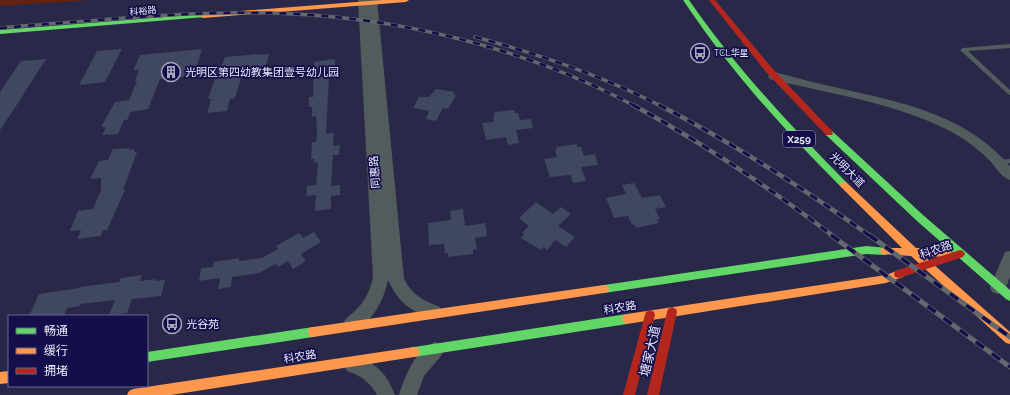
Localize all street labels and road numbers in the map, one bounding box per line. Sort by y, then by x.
street label: 科裕路 [129,5,157,17]
road number: X259 [783,131,815,147]
street label: 光明大道 [827,150,867,190]
street label: 同惠路 [367,155,383,189]
street label: 科农路 [918,238,954,262]
street label: 科农路 [603,299,637,317]
street label: 塘家大道 [637,324,663,378]
street label: 科农路 [283,348,317,366]

